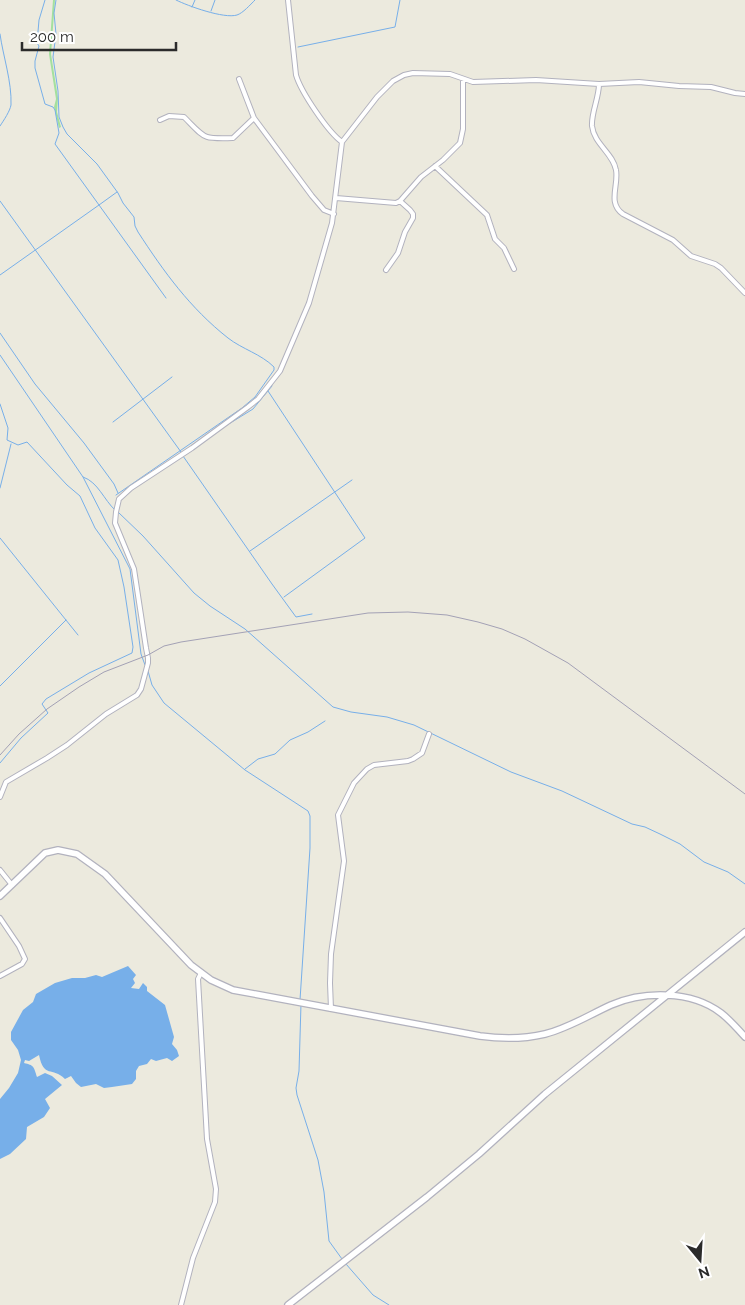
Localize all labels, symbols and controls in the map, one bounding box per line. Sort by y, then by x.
scale bar [22,20,176,52]
text: 200 m [30,28,74,46]
north arrow [675,1235,725,1285]
text: N [696,1263,712,1282]

